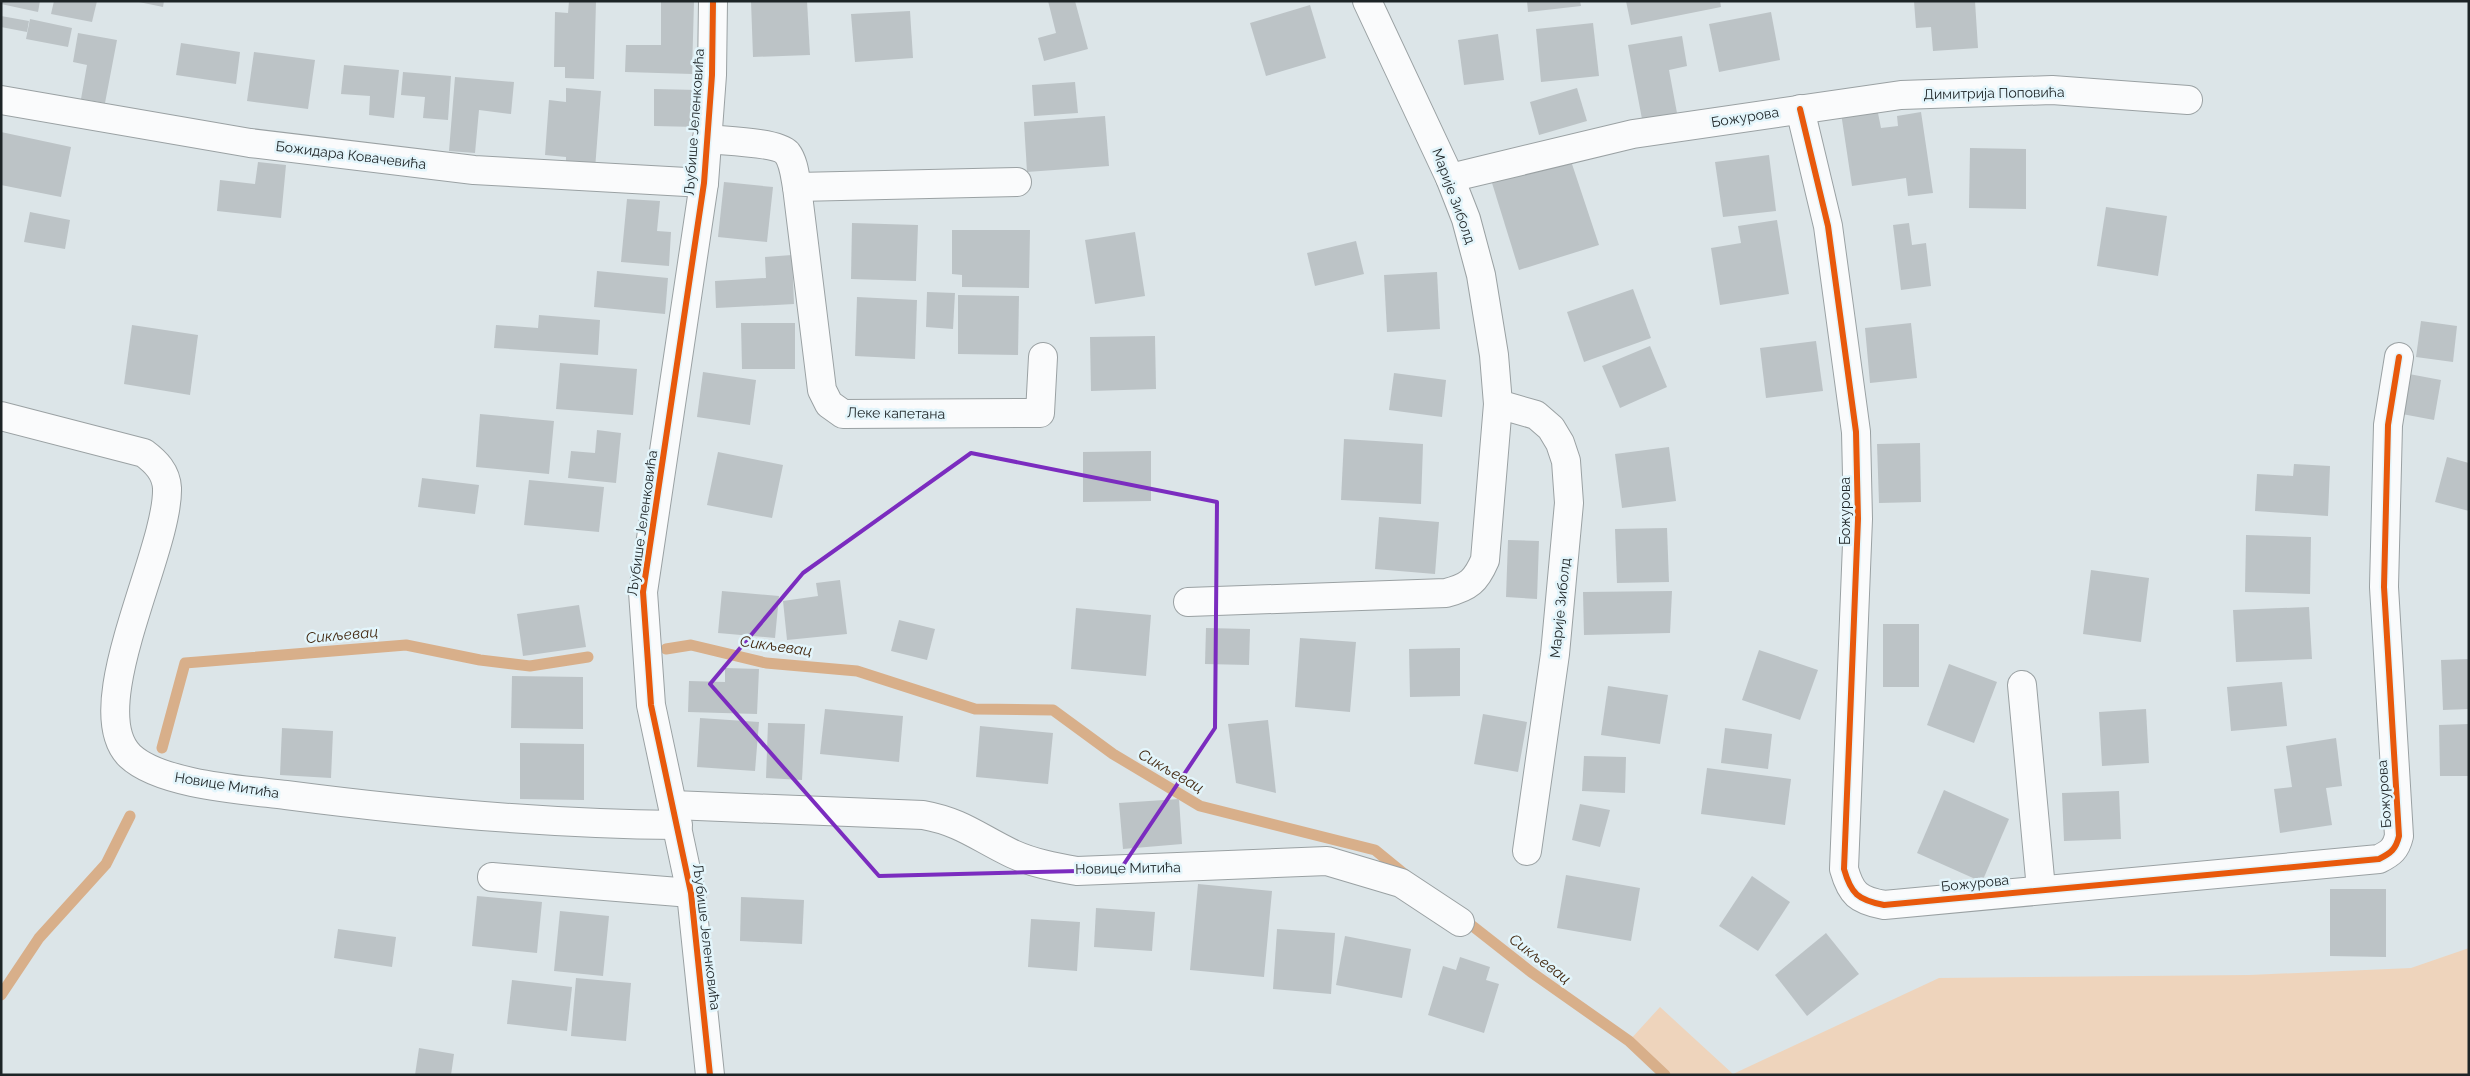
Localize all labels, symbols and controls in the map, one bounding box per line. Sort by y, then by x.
street label: Љубише Јеленковића [681,48,707,196]
street label: Димитрија Поповића [1923,84,2065,102]
street label: Божурова [1710,104,1780,130]
street label: Божидара Ковачевића [275,138,427,172]
street label: Марије Зиболд [1429,146,1479,246]
street label: Леке капетана [847,404,945,422]
street label: Љубише Јеленковића [624,449,660,597]
street label: Божурова [1837,477,1853,545]
street label: Марије Зиболд [1547,557,1573,659]
water label: Сикљевац [305,623,379,647]
water label: Сикљевац [739,632,813,660]
water label: Сикљевац [1135,745,1207,797]
street label: Божурова [2374,759,2394,829]
street label: Новице Митића [174,769,280,801]
street label: Новице Митића [1075,859,1181,877]
street label: Љубише Јеленковића [690,863,724,1011]
street label: Божурова [1940,871,2010,895]
water label: Сикљевац [1506,930,1574,988]

